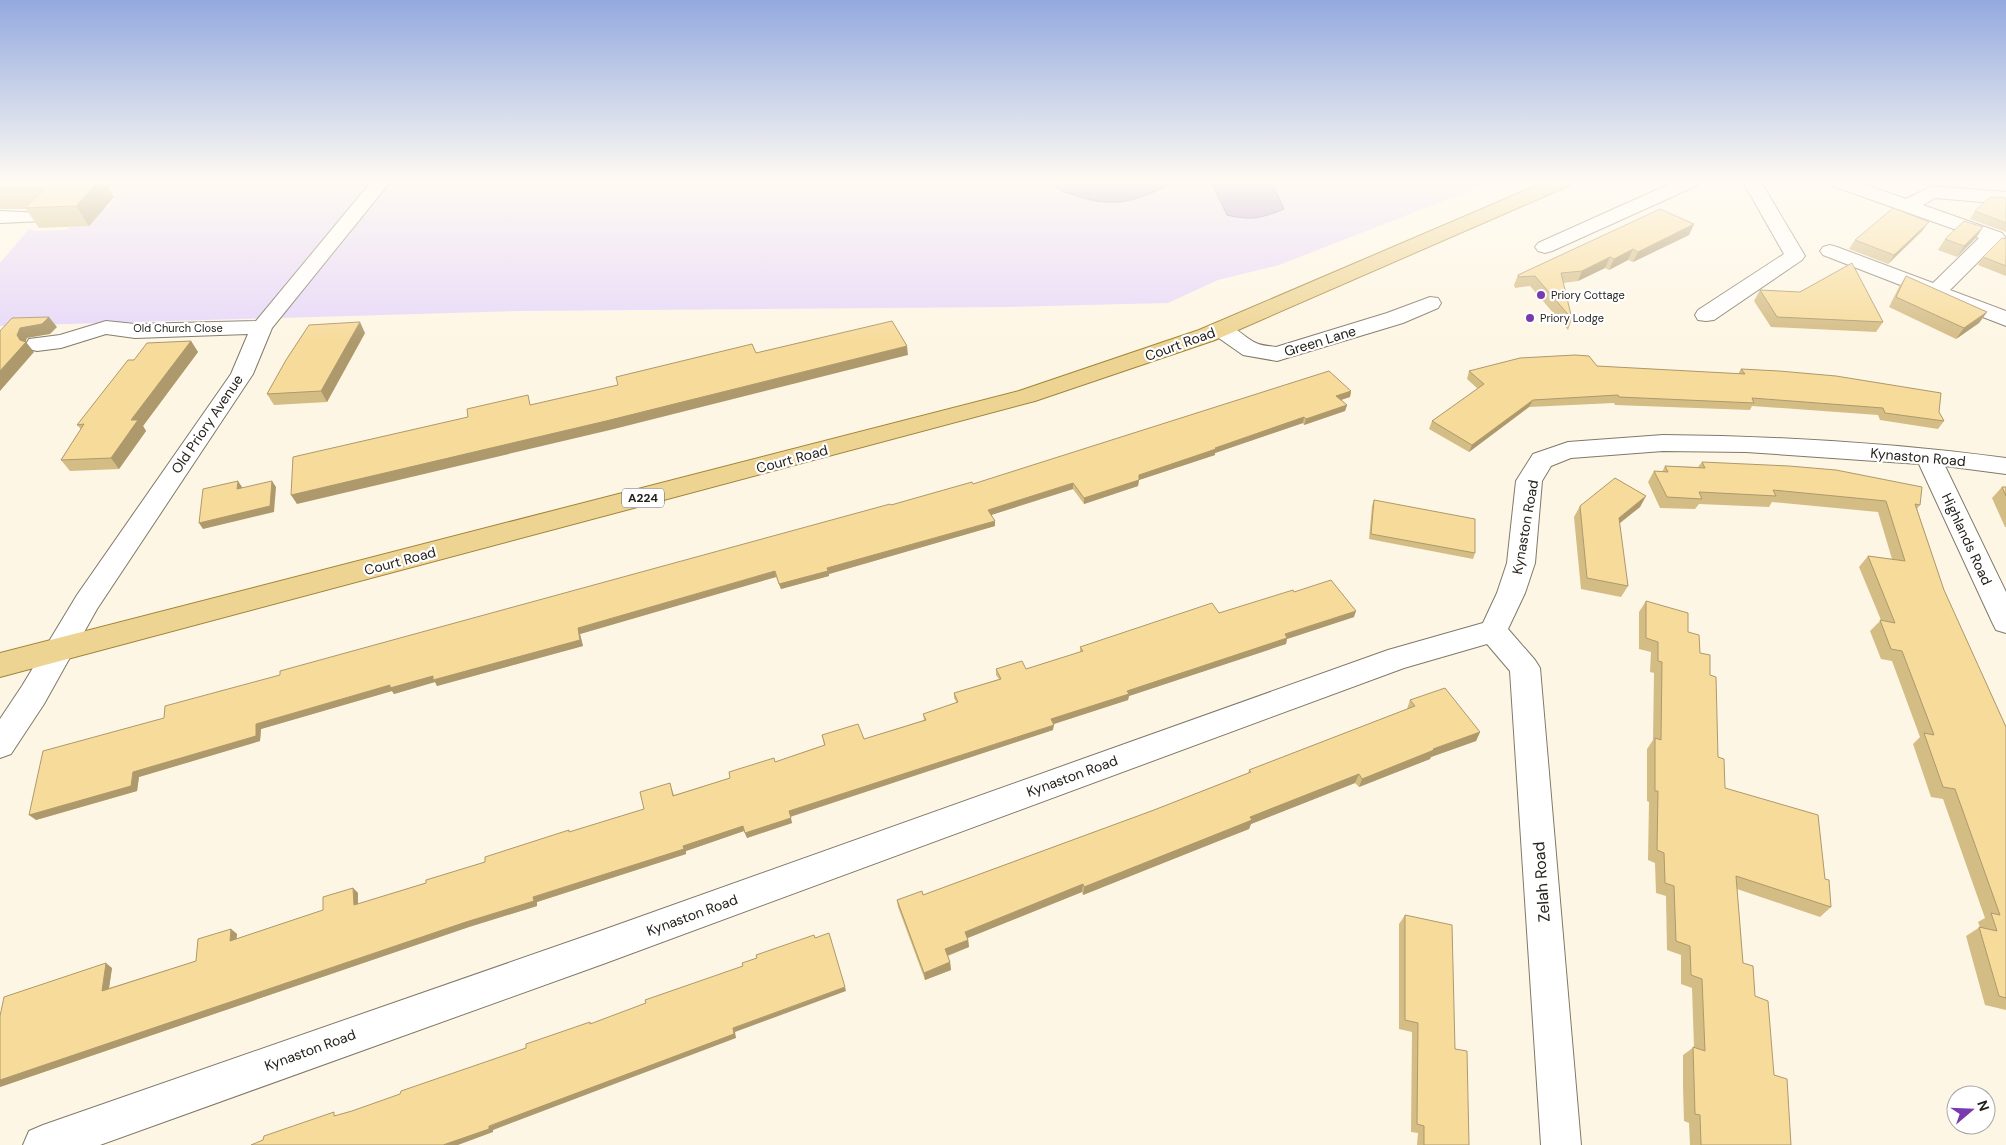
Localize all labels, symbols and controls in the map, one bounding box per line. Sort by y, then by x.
place label: Priory Cottage [1551,288,1625,302]
marker: Priory Cottage [1535,289,1547,301]
place label: Priory Lodge [1540,311,1604,325]
marker: Priory Lodge [1524,312,1536,324]
street label: Old Church Close [133,321,223,335]
street label: Green Lane [1282,322,1358,360]
street label: Court Road [1142,323,1218,365]
street label: Old Priory Avenue [167,371,247,477]
street label: Court Road [754,441,830,477]
street label: Kynaston Road [1870,444,1966,470]
street label: Kynaston Road [1508,478,1542,576]
road number: A224 [622,488,664,508]
street label: Highlands Road [1938,490,1996,588]
street label: Court Road [362,543,438,579]
street label: Kynaston Road [1024,751,1120,801]
street label: Zelah Road [1528,841,1555,923]
street label: Kynaston Road [644,890,740,940]
street label: Kynaston Road [262,1025,358,1075]
north arrow [1946,1085,1996,1135]
text: N [1973,1098,1993,1114]

